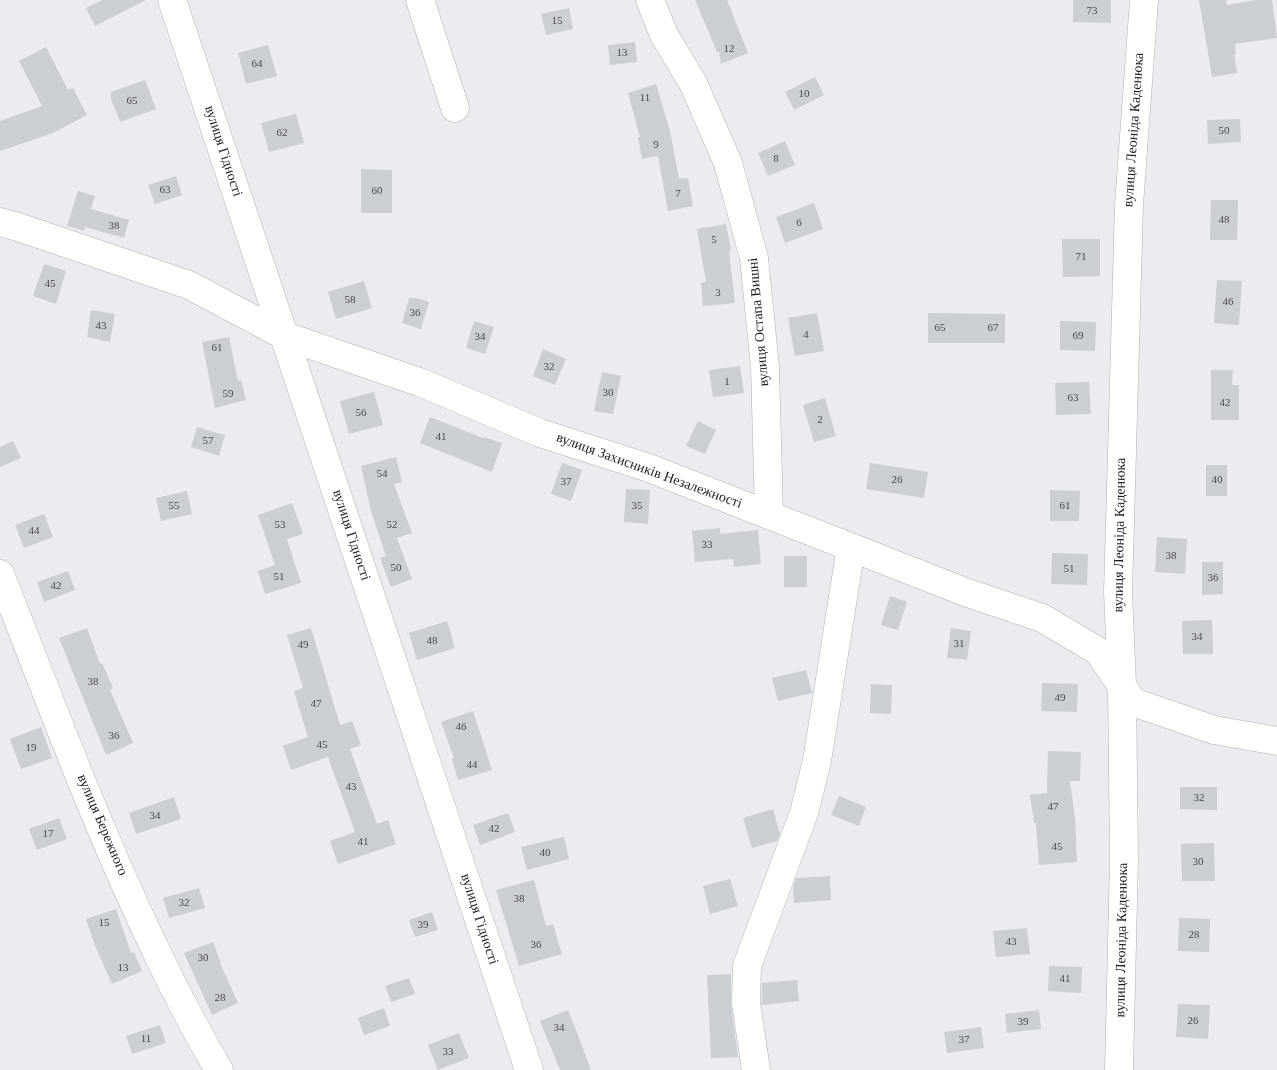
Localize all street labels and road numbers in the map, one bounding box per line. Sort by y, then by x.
street label: вулиця Леоніда Каденюка [1120,52,1148,208]
street label: вулиця Гідності [200,103,246,199]
street label: вулиця Остапа Вишні [745,257,773,387]
street label: вулиця Захисників Незалежності [554,430,744,512]
street label: вулиця Леоніда Каденюка [1110,458,1130,612]
street label: вулиця Гідності [328,487,374,583]
street label: вулиця Бережного [73,772,131,878]
street label: вулиця Леоніда Каденюка [1112,863,1132,1017]
street label: вулиця Гідності [456,871,502,967]

